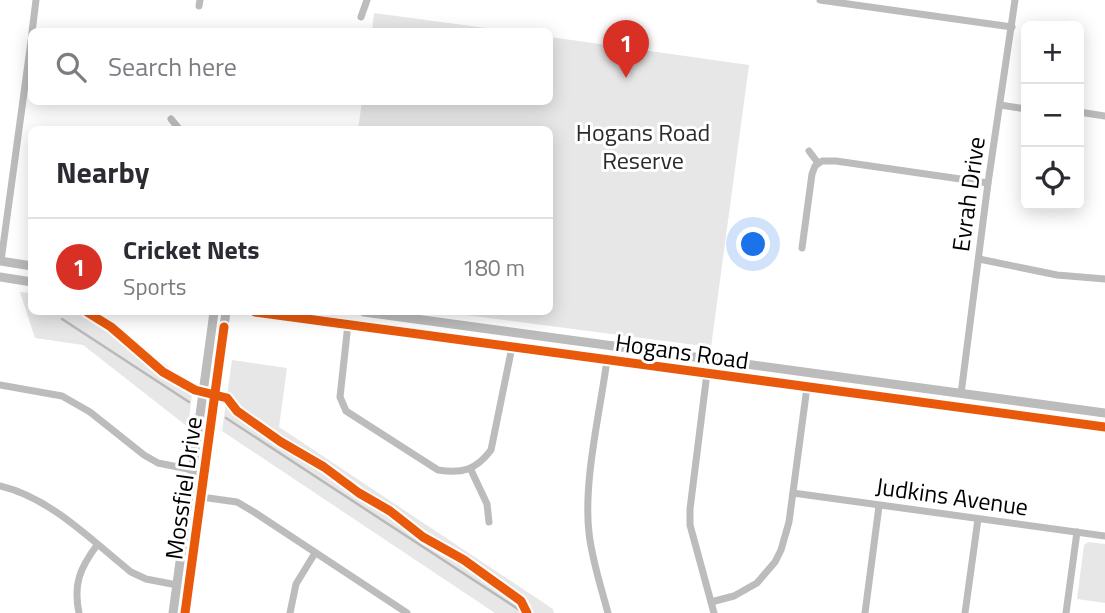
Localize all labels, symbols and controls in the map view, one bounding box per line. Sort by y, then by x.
pin: 1 [603,20,649,78]
map controls [1021,21,1084,210]
button: + [1021,21,1084,84]
search box [28,28,553,105]
text: Search here [108,47,237,86]
icon: search [52,48,90,86]
button: − [1021,84,1084,147]
park label: Hogans Road Reserve [576,114,710,178]
street label: Evrah Drive [942,134,994,254]
button: locate [1021,147,1084,210]
text: Nearby [56,149,149,195]
your location [736,227,770,261]
text: Cricket Nets [123,230,260,269]
text: 1 [73,250,85,285]
text: 180 m [462,250,525,285]
text: Sports [123,269,186,304]
street label: Hogans Road [613,324,751,378]
street label: Mossfiel Drive [155,414,211,562]
street label: Judkins Avenue [873,467,1031,525]

